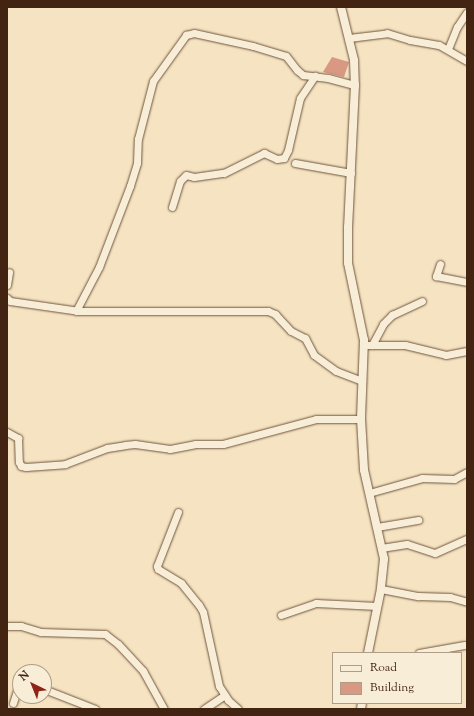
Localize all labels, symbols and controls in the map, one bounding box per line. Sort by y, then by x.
legend [332,652,462,704]
text: Road [370,659,397,677]
north arrow [12,664,52,704]
text: N [16,667,33,685]
text: Building [370,679,414,697]

